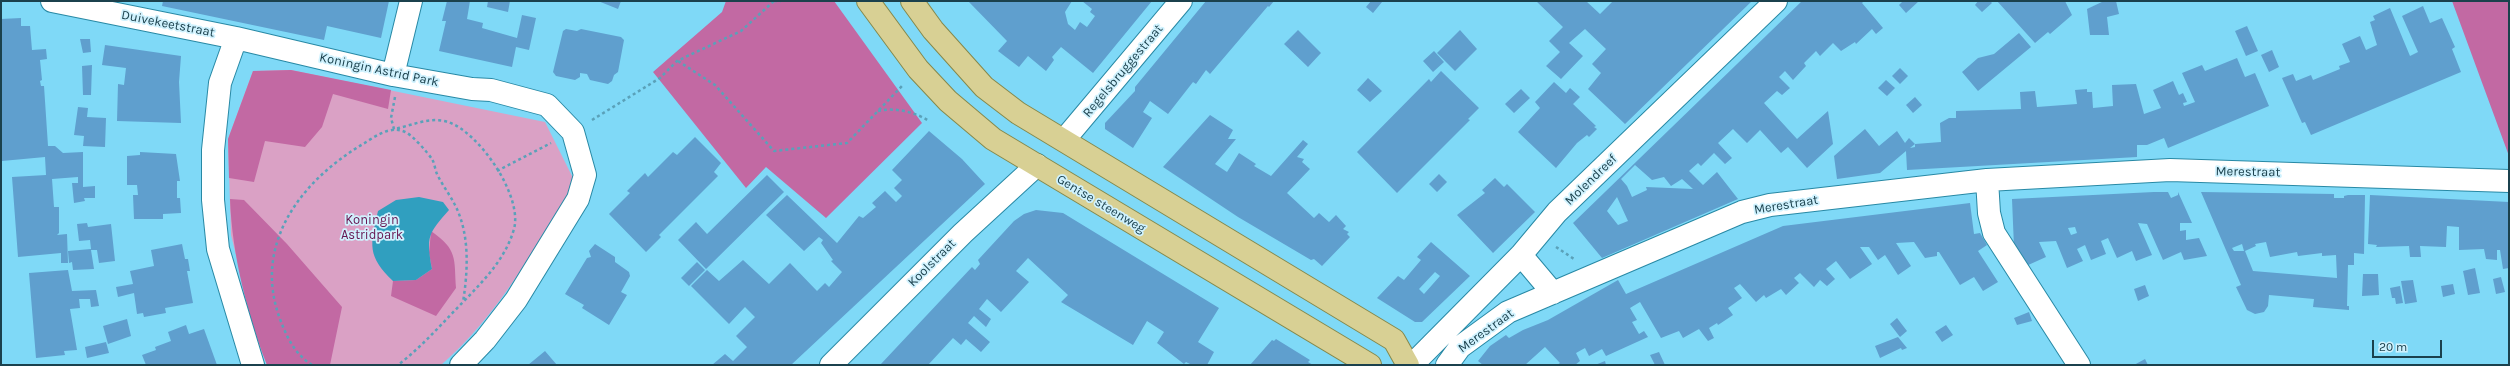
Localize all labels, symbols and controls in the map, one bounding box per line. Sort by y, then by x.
street label: Duivekeetstraat [120,7,216,41]
street label: Regelsbruggestraat [1080,21,1166,121]
street label: Koningin Astrid Park [318,50,440,90]
street label: Molendreef [1562,151,1620,209]
street label: Merestraat [2216,164,2280,180]
street label: Gentse steenweg [1054,171,1148,237]
street label: Merestraat [1753,192,1819,218]
park label: Koningin Astridpark [341,212,403,243]
street label: Koolstraat [905,236,959,290]
street label: Merestraat [1455,306,1517,356]
scale bar [2374,332,2444,358]
text: 20 m [2379,340,2407,354]

